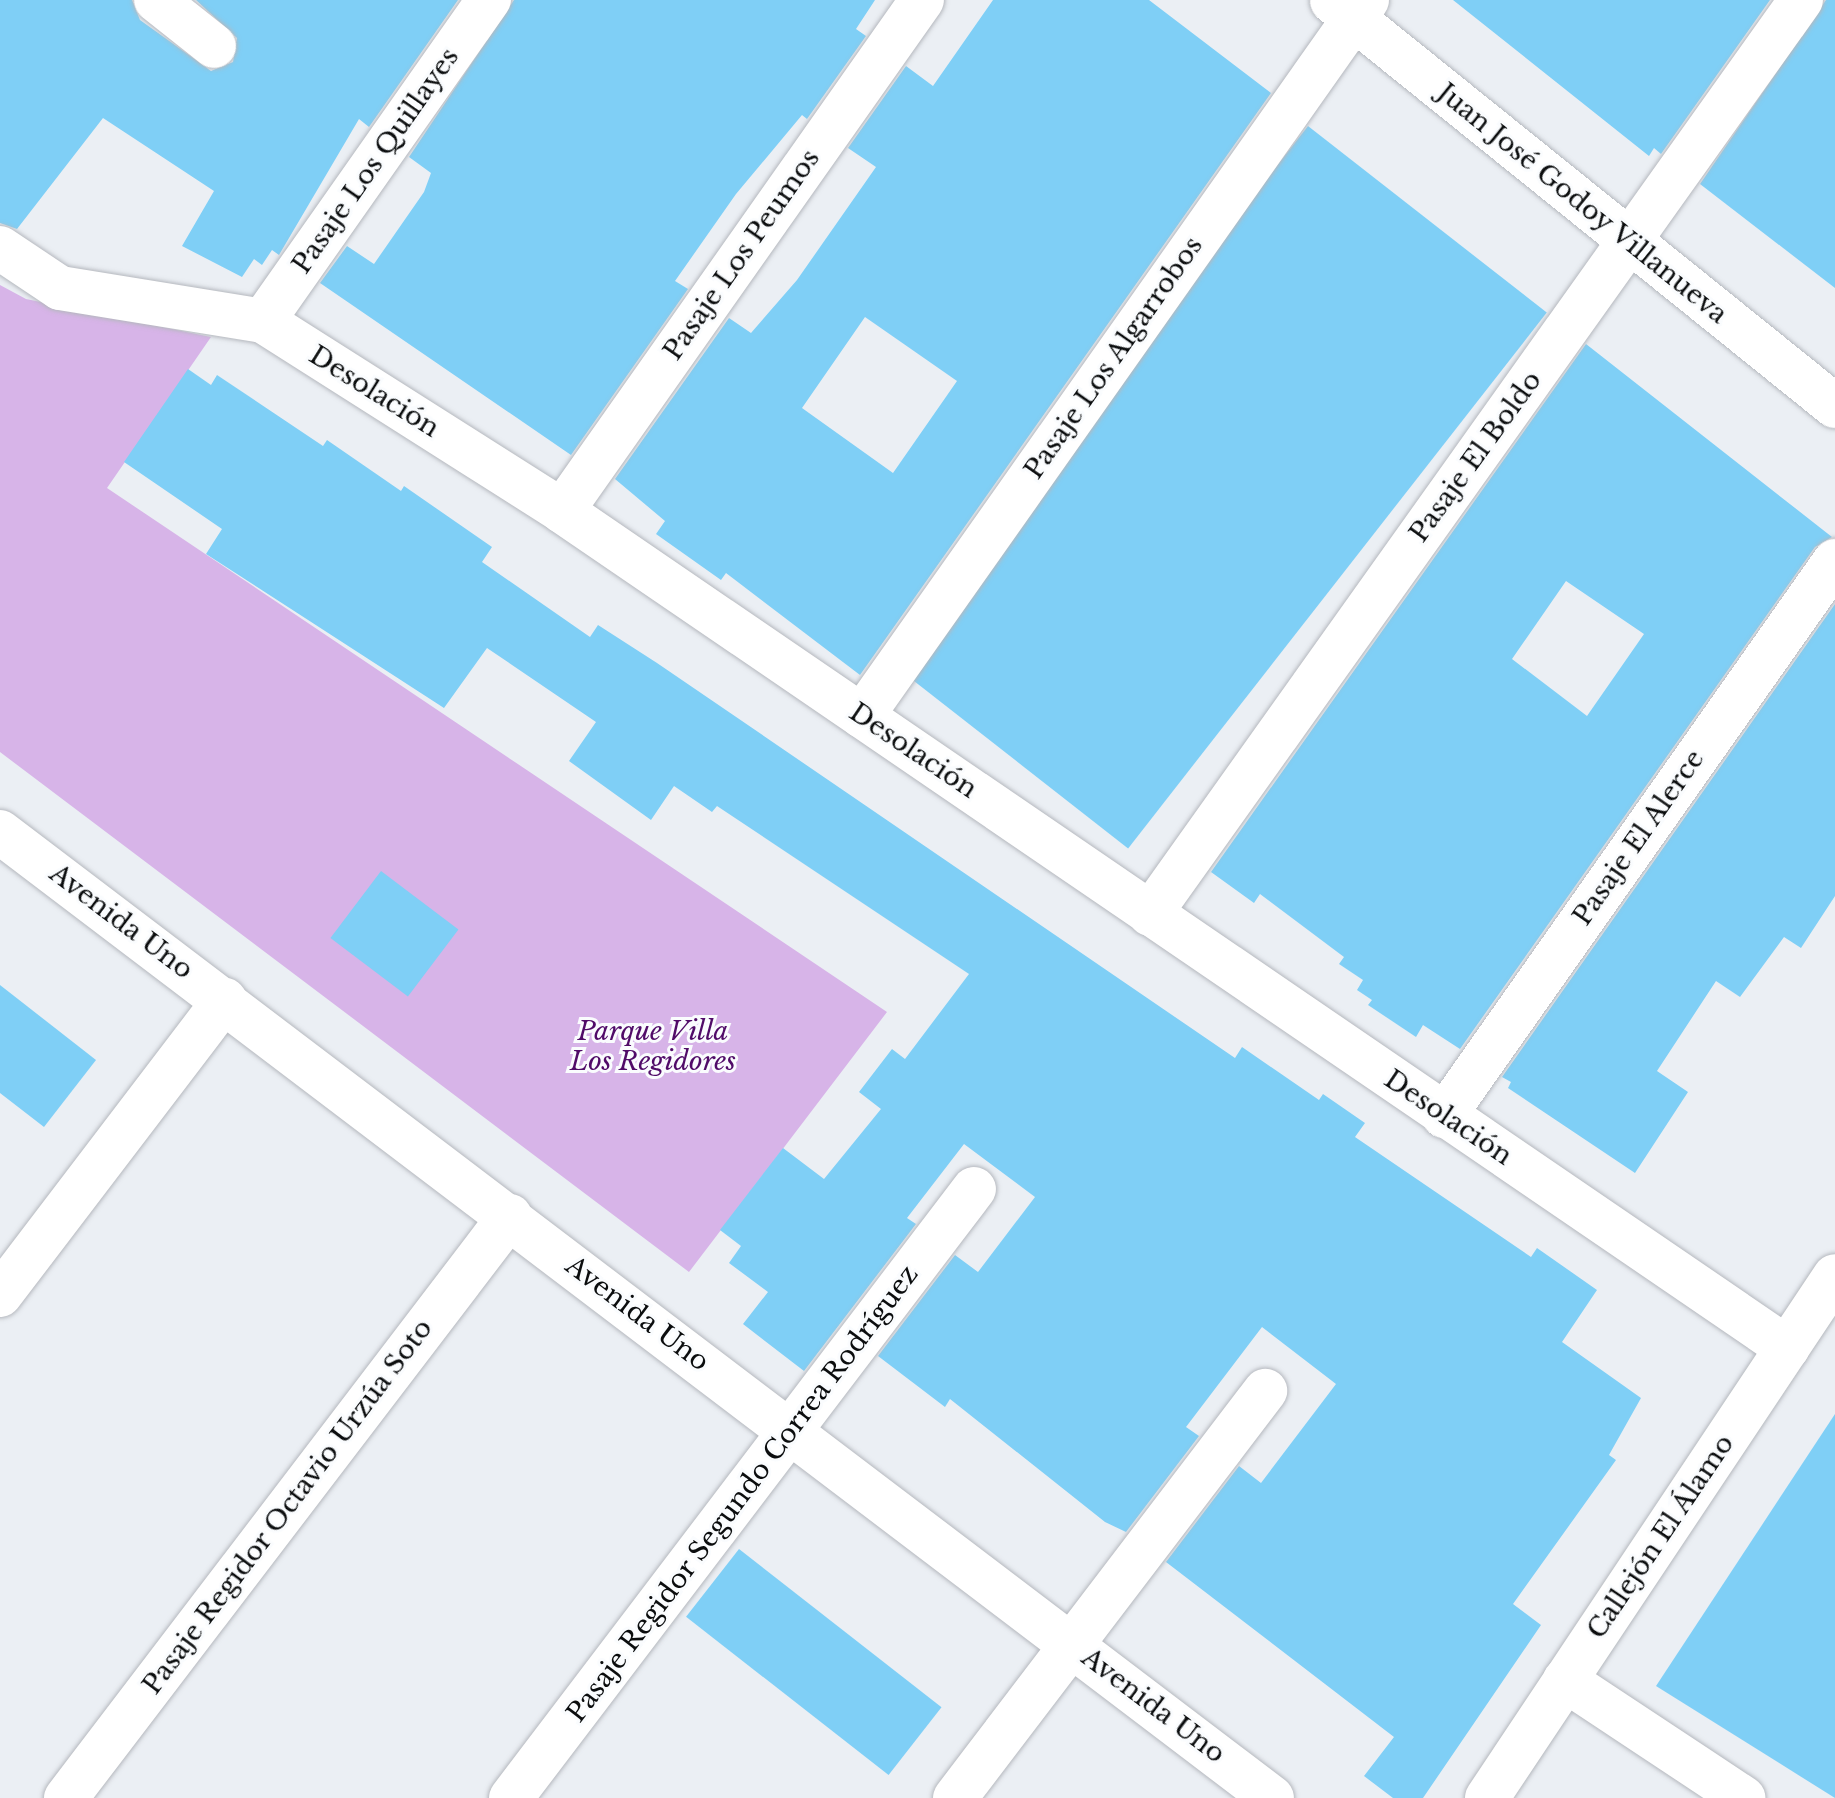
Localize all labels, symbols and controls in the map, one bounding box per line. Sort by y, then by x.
street label: Pasaje Los Quillayes [286,42,466,280]
street label: Juan José Godoy Villanueva [1430,77,1734,331]
street label: Pasaje Los Peumos [658,144,826,366]
street label: Pasaje Los Algarrobos [1018,231,1210,485]
street label: Desolación [303,340,445,444]
street label: Pasaje El Boldo [1404,366,1548,548]
street label: Desolación [843,697,983,805]
street label: Pasaje El Alerce [1567,744,1711,932]
street label: Avenida Uno [43,858,199,986]
park label: Parque Villa Los Regidores [570,1016,736,1078]
street label: Desolación [1378,1064,1518,1172]
street label: Avenida Uno [559,1250,715,1378]
street label: Pasaje Regidor Segundo Correa Rodríguez [561,1259,925,1729]
street label: Pasaje Regidor Octavio Urzúa Soto [136,1313,440,1701]
street label: Callejón El Álamo [1581,1429,1741,1645]
street label: Avenida Uno [1075,1642,1231,1770]

